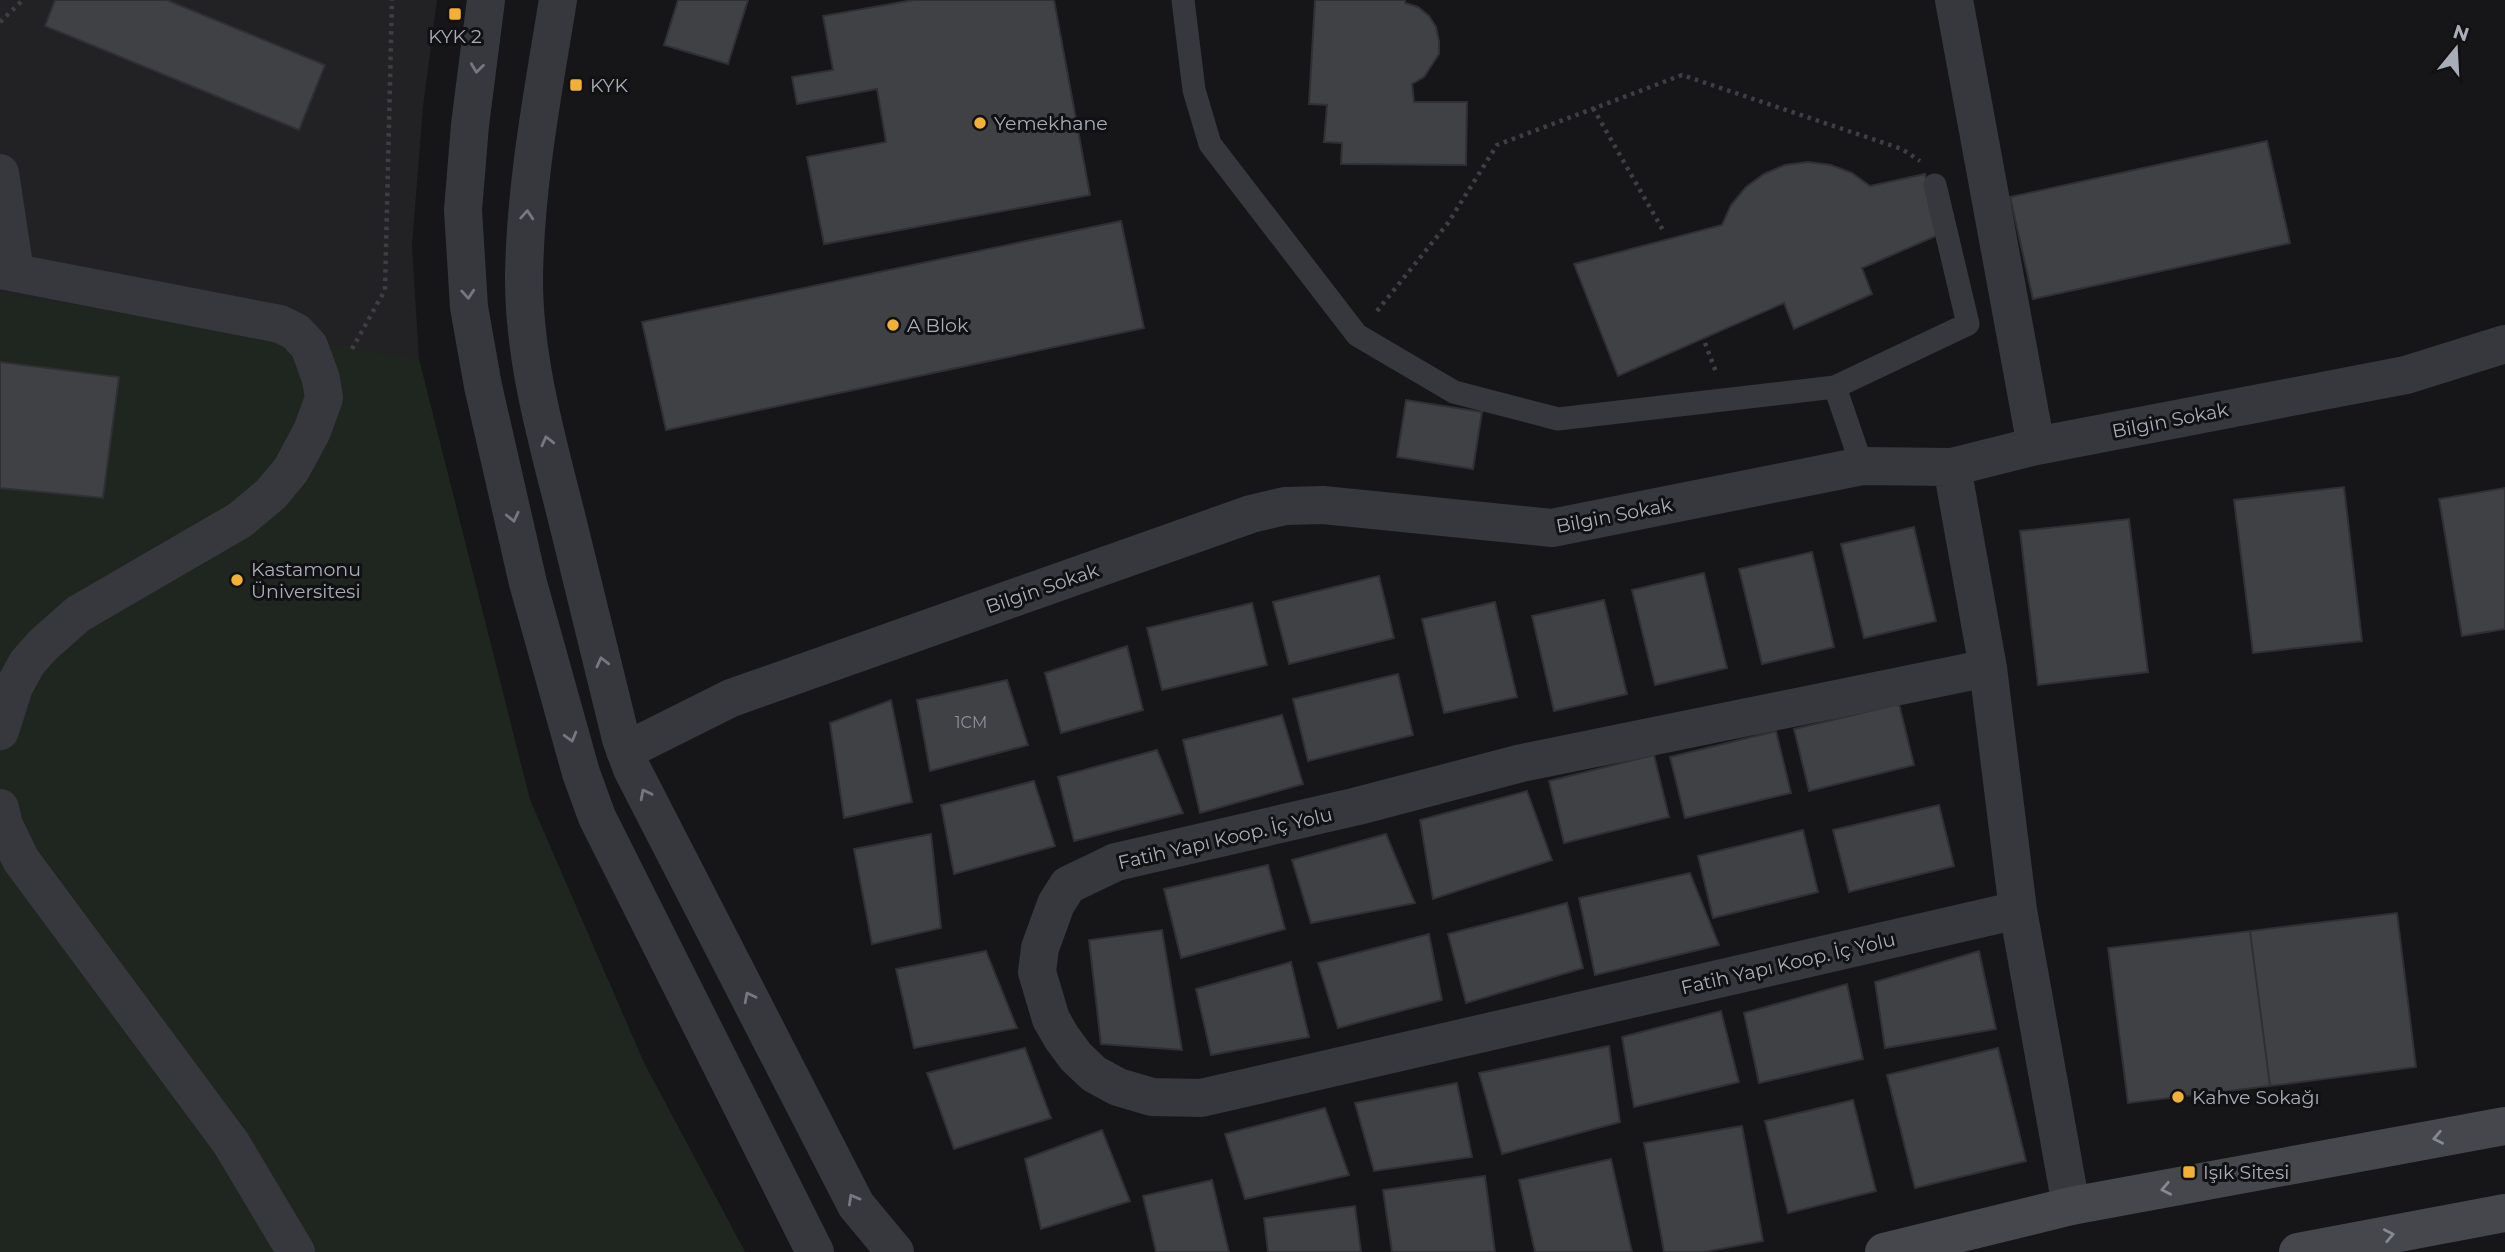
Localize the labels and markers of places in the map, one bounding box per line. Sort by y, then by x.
marker: KYK 2 [447,6,463,22]
place label: KYK 2 [428,25,482,48]
place label: KYK [590,74,628,97]
marker: KYK [568,77,584,93]
place label: Yemekhane [994,112,1108,135]
marker: Yemekhane [972,115,988,131]
place label: A Blok [907,314,969,337]
marker: A Blok [885,317,901,333]
place label: Kastamonu Üniversitesi [251,558,361,603]
marker: Kastamonu Üniversitesi [229,572,245,588]
place label: Kahve Sokağı [2192,1086,2320,1109]
marker: Kahve Sokağı [2170,1089,2186,1105]
place label: Işık Sitesi [2203,1161,2289,1184]
marker: Işık Sitesi [2181,1164,2197,1180]

